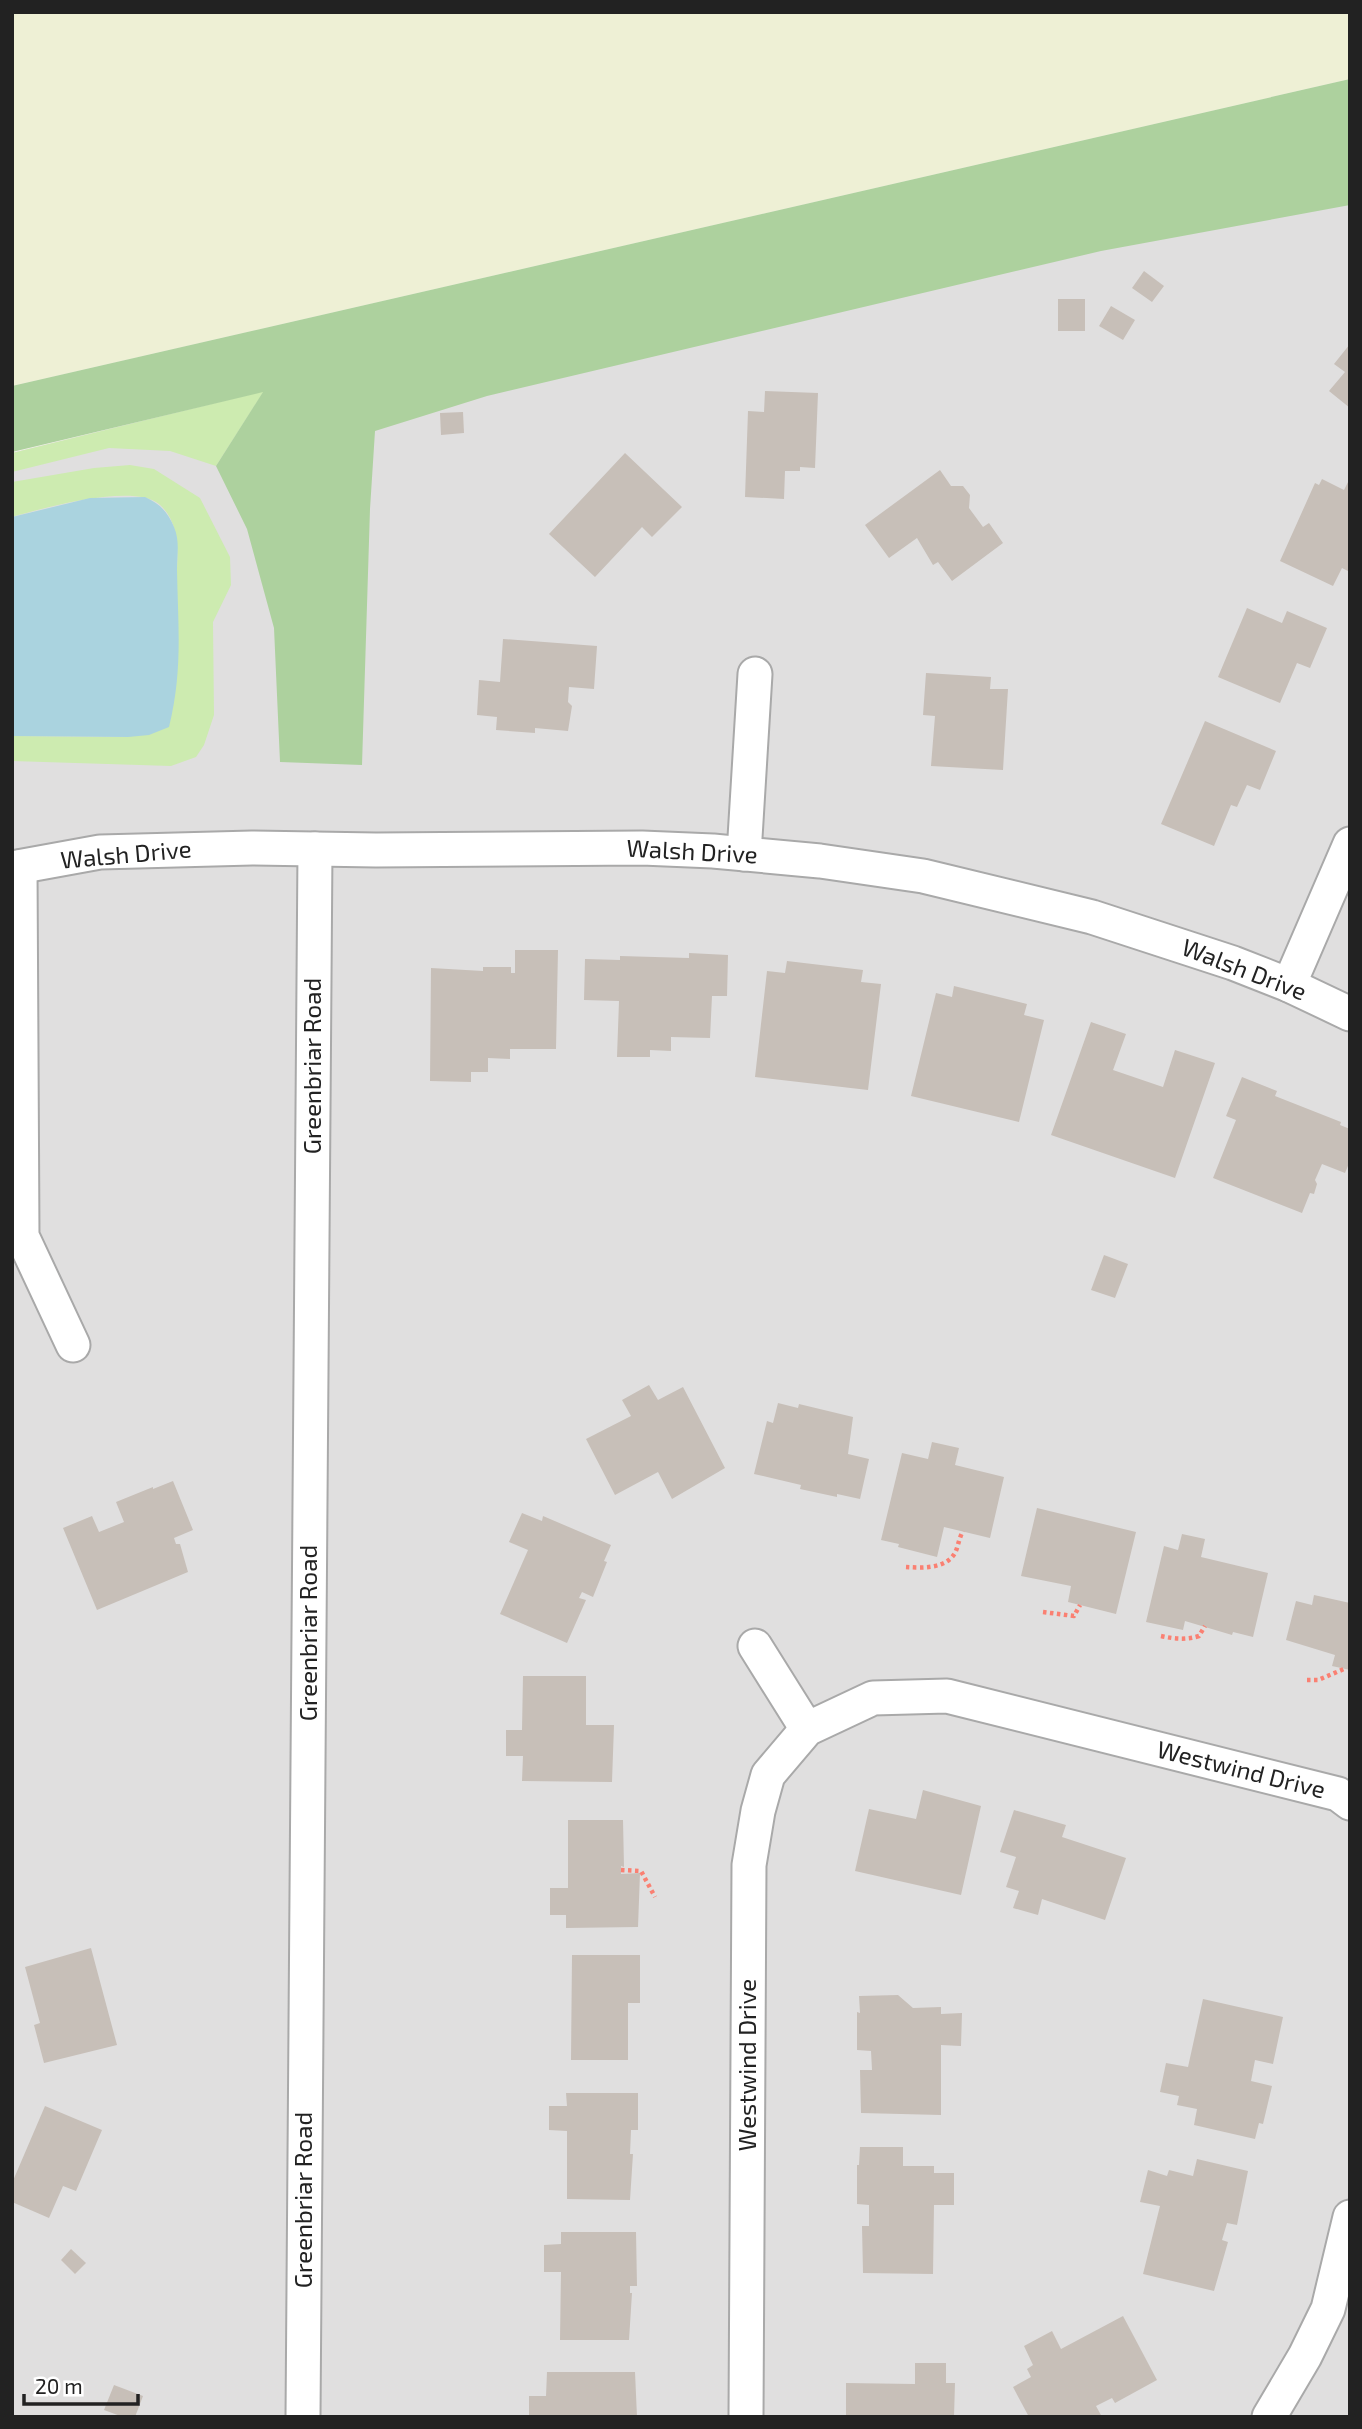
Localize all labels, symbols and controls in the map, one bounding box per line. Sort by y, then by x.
street label: Walsh Drive [59,833,193,874]
street label: Walsh Drive [626,833,758,868]
street label: Walsh Drive [1178,932,1311,1006]
street label: Greenbriar Road [297,978,326,1154]
street label: Greenbriar Road [293,1545,322,1721]
street label: Westwind Drive [1154,1734,1328,1803]
street label: Westwind Drive [732,1979,761,2151]
street label: Greenbriar Road [288,2112,317,2288]
scale bar [24,2362,138,2406]
text: 20 m [35,2373,83,2398]

